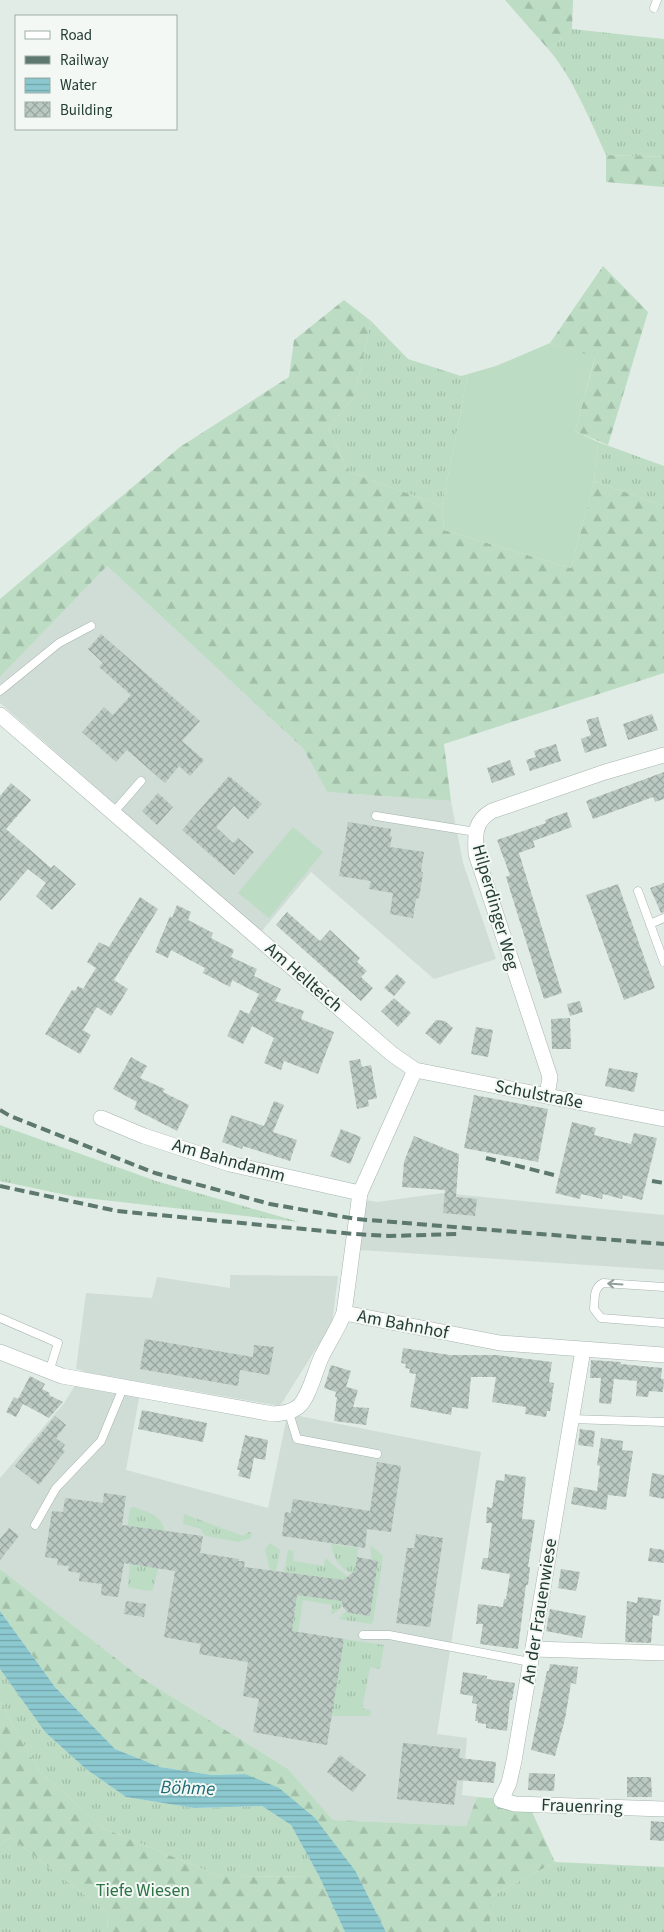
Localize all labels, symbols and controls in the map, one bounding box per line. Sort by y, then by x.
legend [15,15,178,130]
text: Road [60,25,92,46]
text: Railway [60,50,109,71]
text: Water [60,75,97,96]
text: Building [60,100,113,121]
street label: Hilperdinger Weg [466,841,525,973]
street label: Am Hellteich [259,937,348,1018]
street label: Schulstraße [493,1074,585,1115]
street label: Am Bahndamm [169,1132,288,1189]
one-way arrow [608,1279,624,1288]
street label: Am Bahnhof [355,1303,451,1346]
street label: An der Frauenwiese [516,1537,563,1686]
water label: Böhme [160,1774,216,1803]
street label: Frauenring [541,1793,623,1820]
park label: Tiefe Wiesen [96,1878,190,1903]

